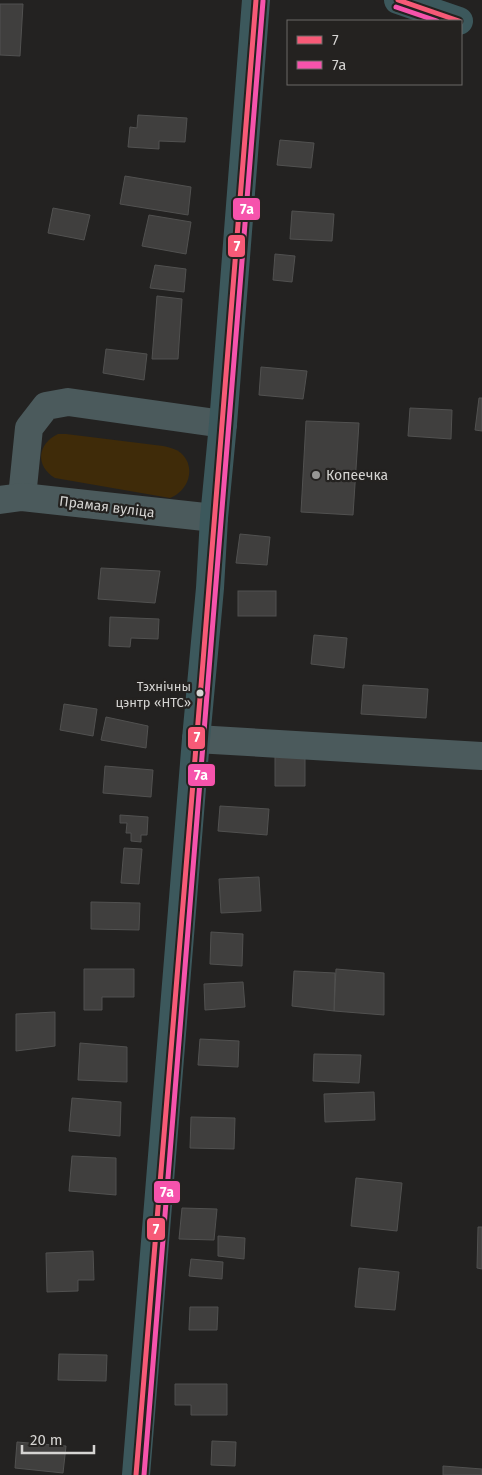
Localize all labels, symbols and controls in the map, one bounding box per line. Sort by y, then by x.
legend [287,20,462,85]
text: 7 [332,31,339,49]
text: 7а [332,56,346,74]
line badge: 7а [232,197,261,221]
text: 7а [240,201,254,218]
line badge: 7 [227,234,246,258]
text: 7 [234,238,241,255]
place label: Копеечка [326,467,388,484]
marker: Копеечка [310,469,322,481]
street label: Прамая вуліца [58,493,156,521]
place label: Тэхнічны цэнтр «НТС» [115,679,191,710]
marker: Тэхнічны цэнтр «НТС» [195,688,205,698]
line badge: 7 [187,726,206,750]
text: 7 [194,729,201,746]
line badge: 7а [187,763,216,787]
text: 7а [194,767,208,784]
line badge: 7а [153,1180,181,1204]
text: 7а [160,1184,174,1201]
line badge: 7 [146,1217,166,1241]
text: 7 [153,1221,160,1238]
scale bar [22,1422,95,1454]
text: 20 m [30,1431,63,1449]

